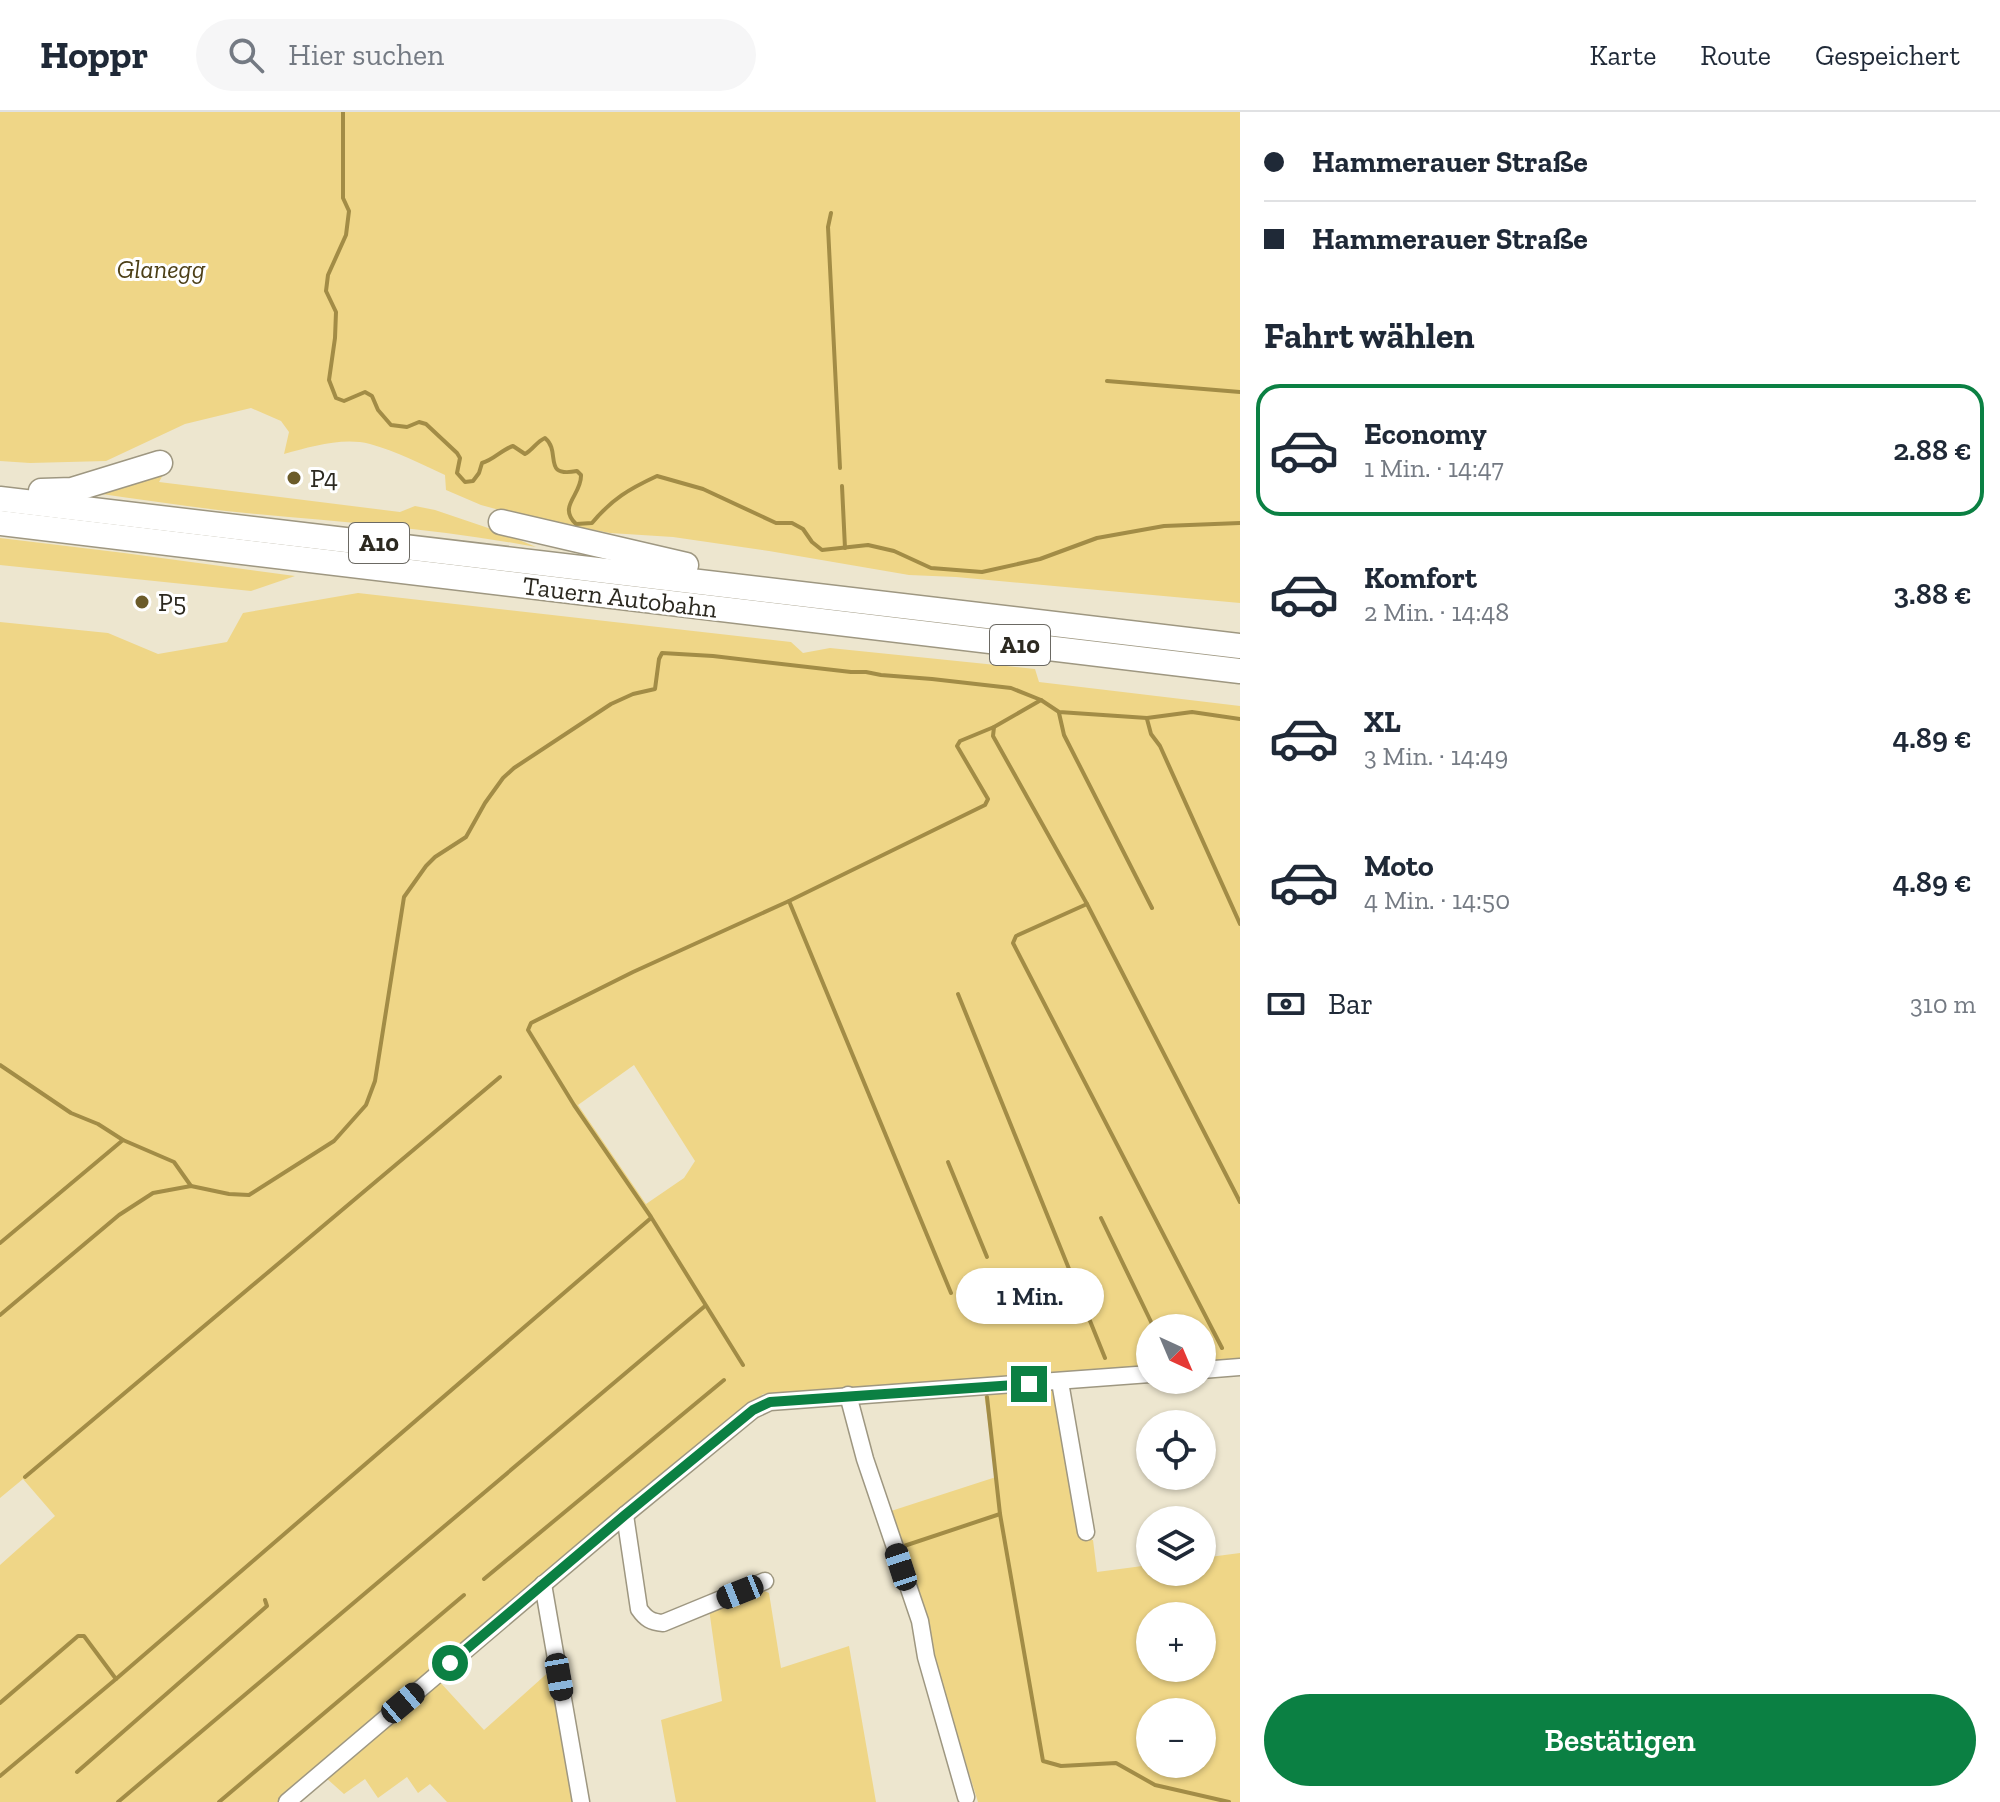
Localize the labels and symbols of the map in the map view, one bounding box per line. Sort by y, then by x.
park label: Glanegg [117,253,206,285]
place label: P4 [310,462,338,494]
marker: P4 [285,469,303,487]
road number: A10 [349,523,409,563]
street label: Tauern Autobahn [521,569,719,625]
place label: P5 [158,586,186,618]
marker: P5 [133,593,151,611]
road number: A10 [990,625,1050,665]
callout: 1 Min. [955,1268,1103,1324]
north arrow [1136,1314,1216,1394]
route end [1011,1366,1047,1402]
car [882,1540,920,1594]
car [713,1572,767,1612]
route start [432,1645,468,1681]
car [543,1651,575,1703]
car [377,1678,429,1728]

